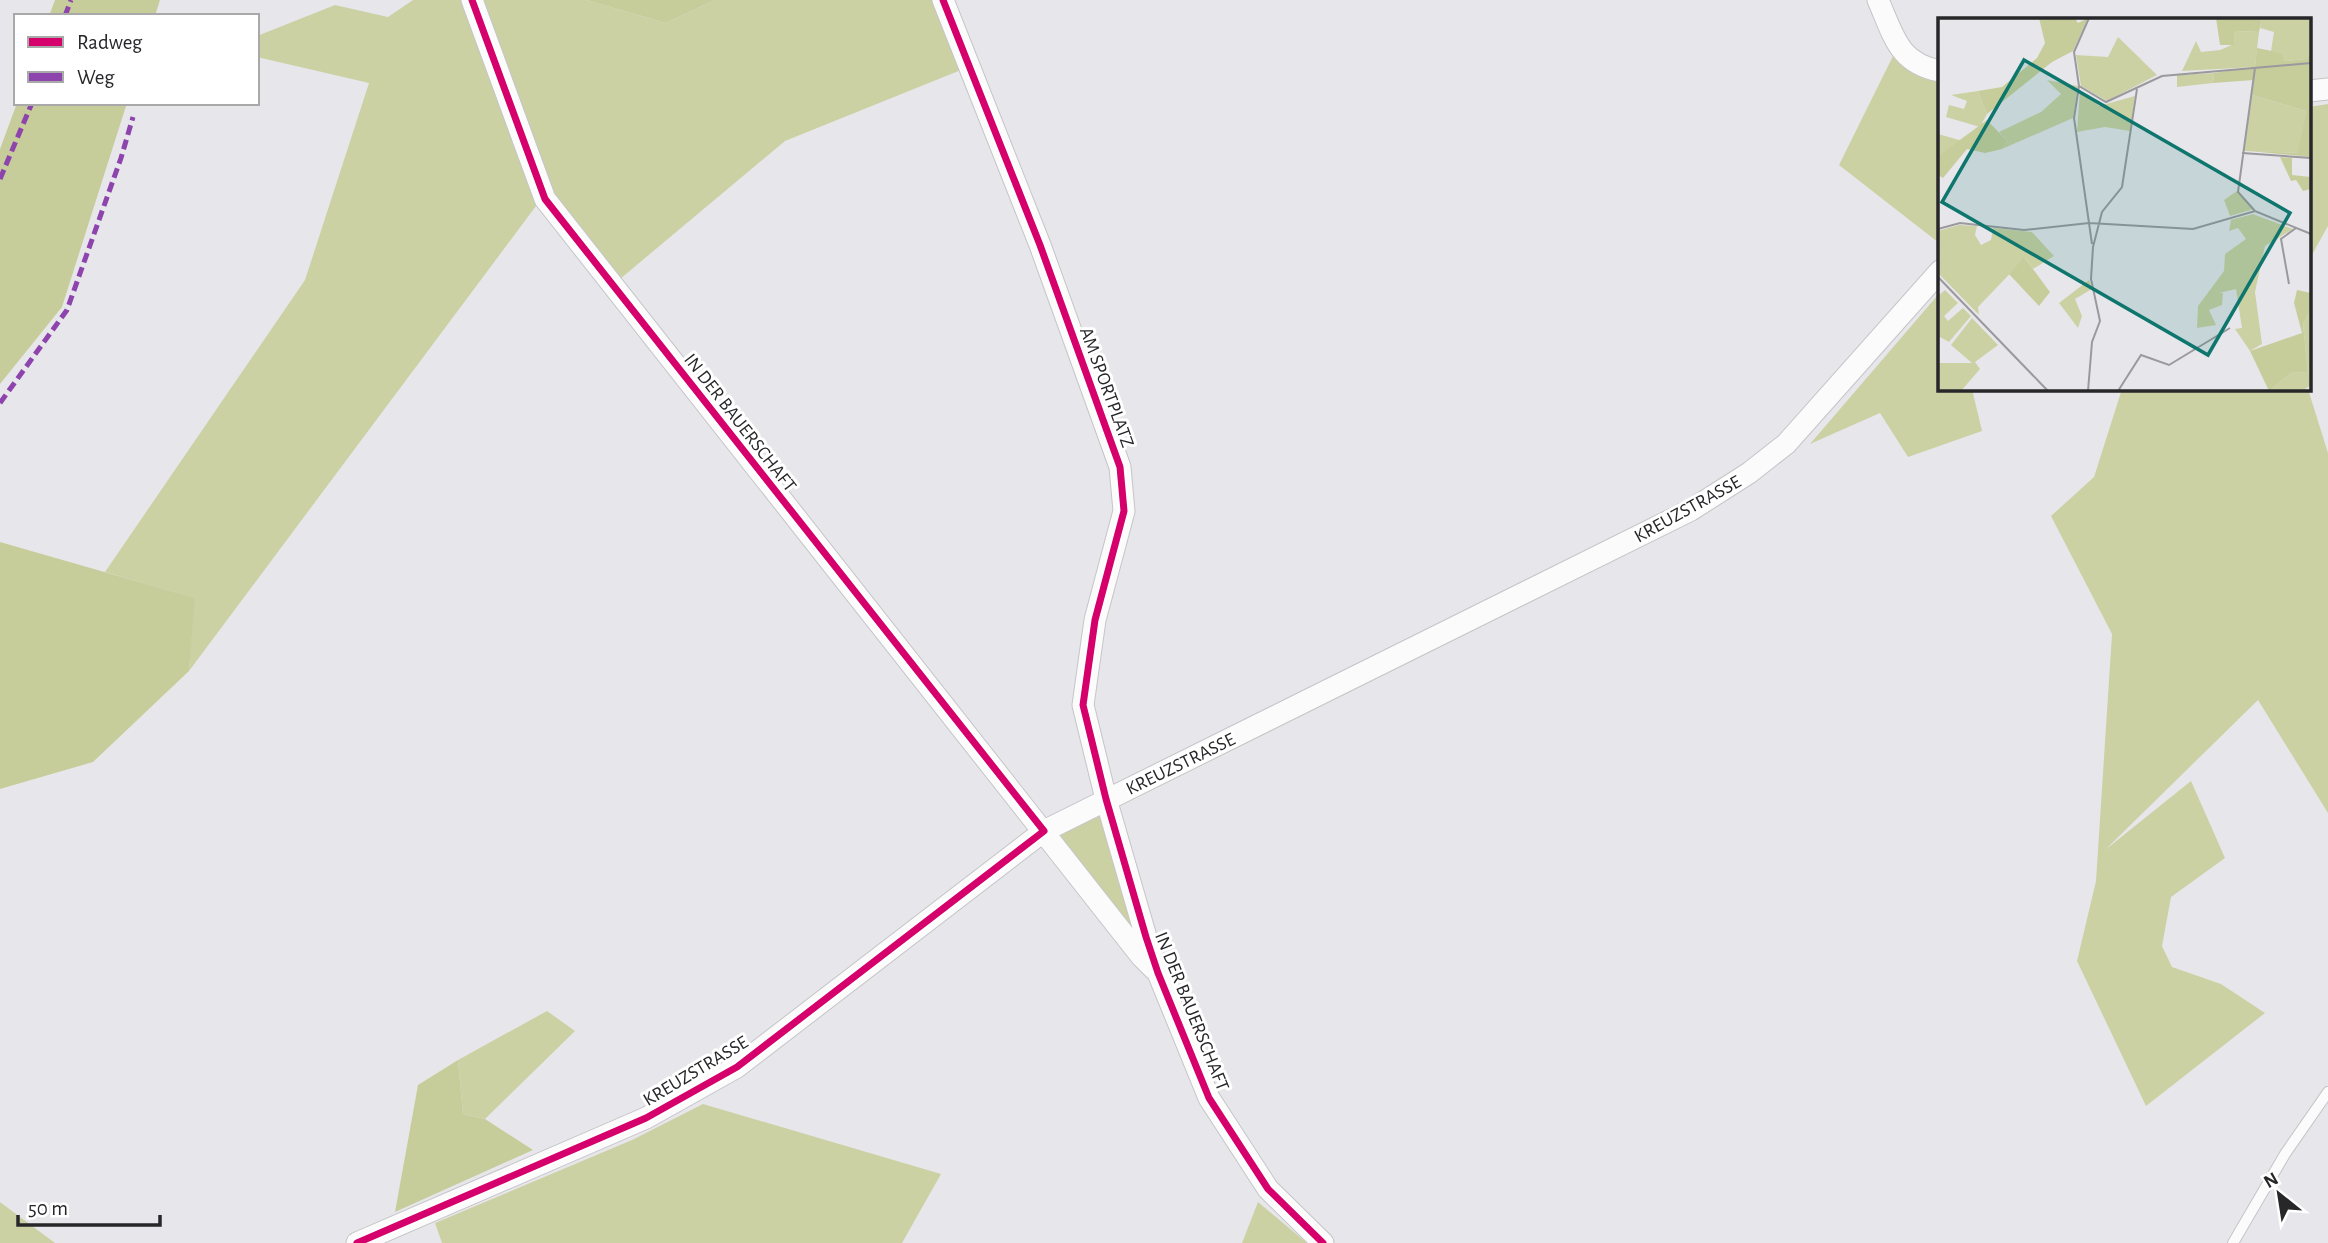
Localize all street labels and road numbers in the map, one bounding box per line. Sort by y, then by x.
street label: AM SPORTPLATZ [1076,325,1137,450]
street label: IN DER BAUERSCHAFT [680,350,800,496]
street label: KREUZSTRASSE [1631,472,1744,546]
street label: KREUZSTRASSE [1123,730,1238,799]
street label: IN DER BAUERSCHAFT [1151,929,1232,1094]
street label: KREUZSTRASSE [640,1033,752,1110]

